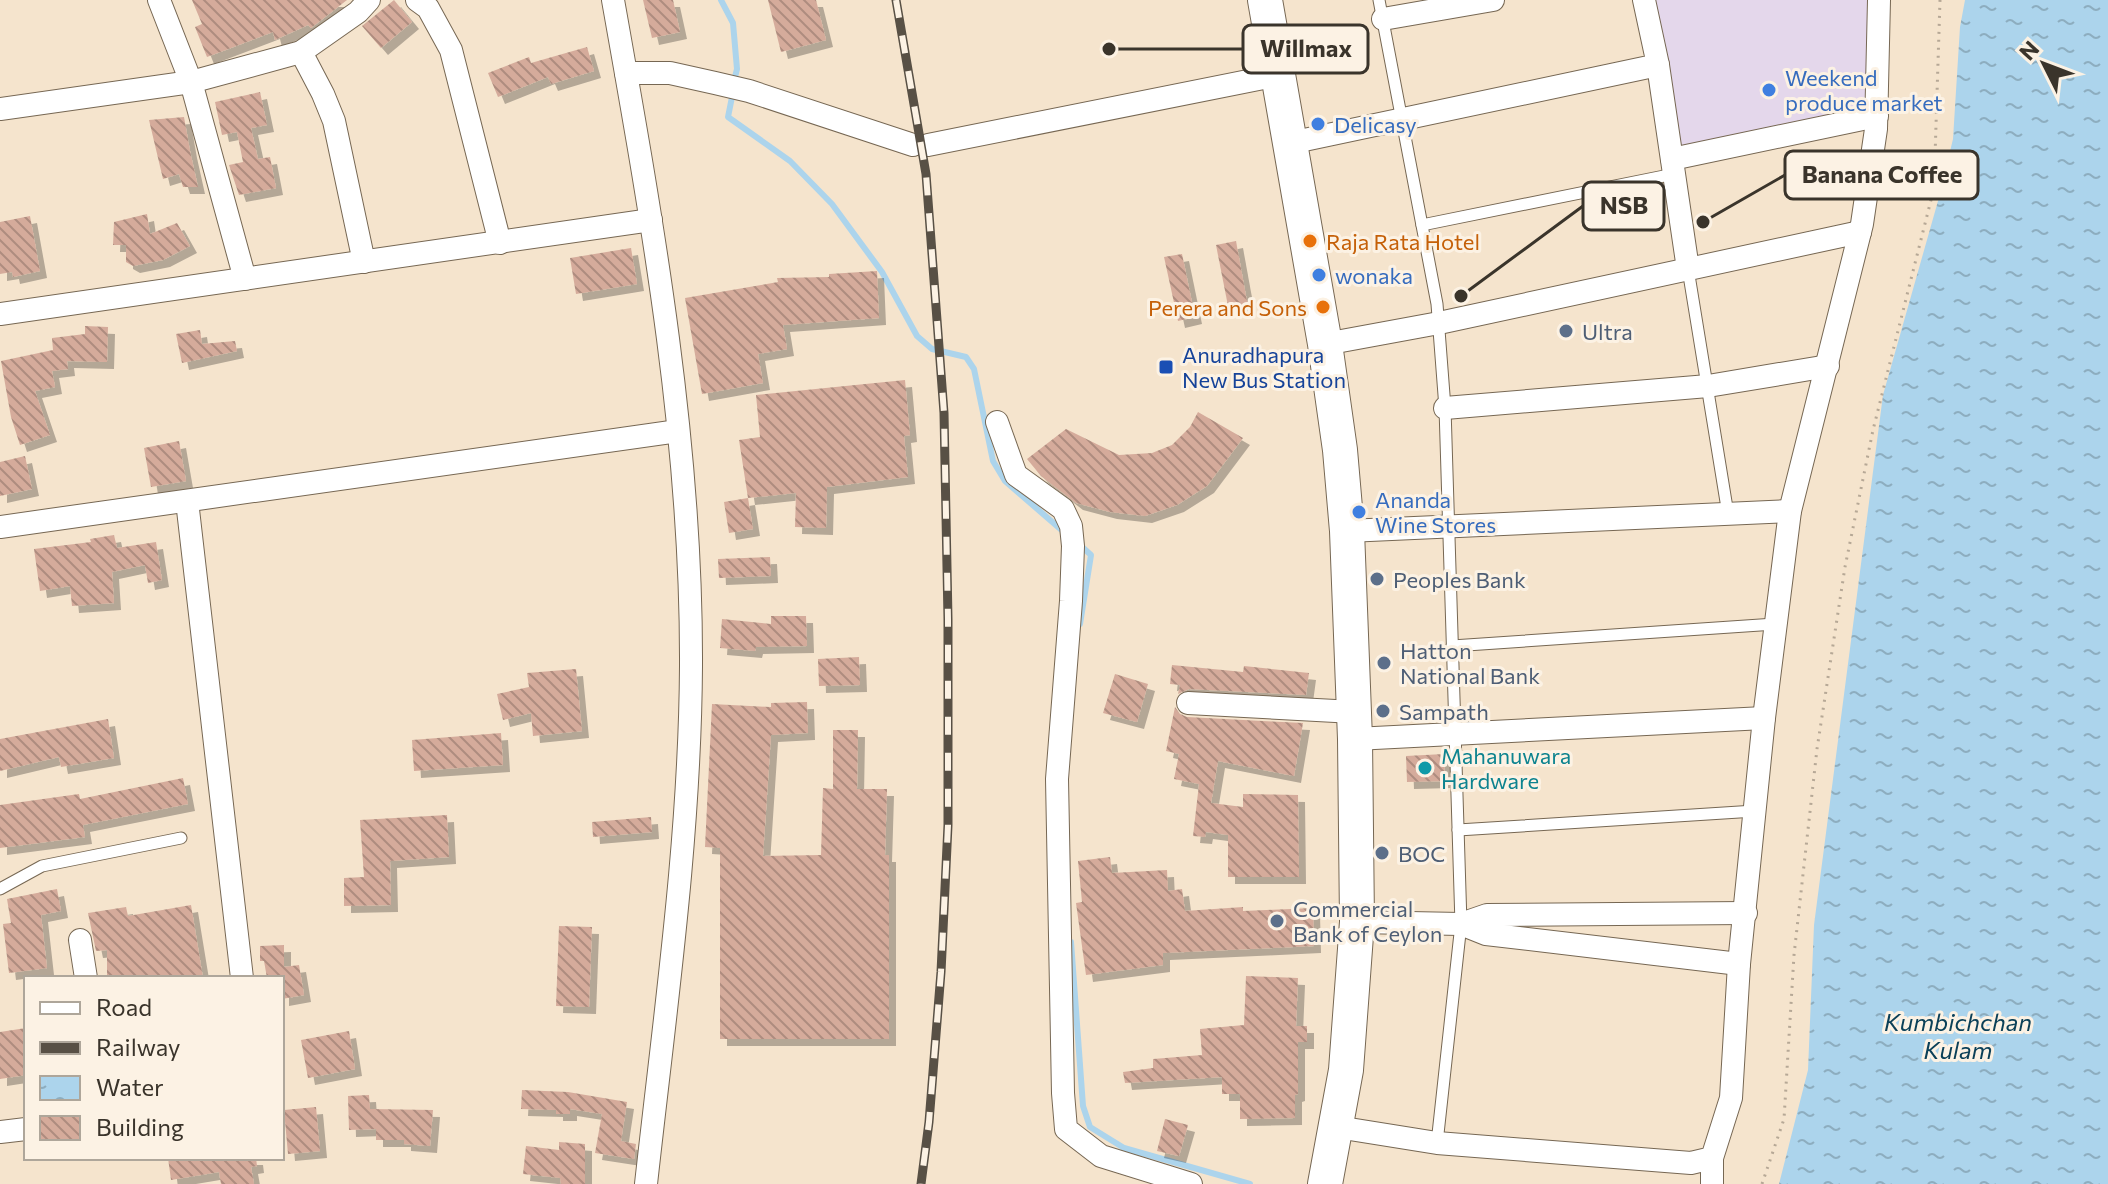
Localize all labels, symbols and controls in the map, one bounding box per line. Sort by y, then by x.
north arrow [2004,24,2084,104]
callout: Willmax [1243,25,1368,73]
text: Willmax [1260,33,1352,62]
text: N [2013,35,2044,65]
place label: Weekend produce market [1785,64,1943,116]
marker: Weekend produce market [1760,81,1778,99]
place label: Delicasy [1334,111,1417,138]
marker: Delicasy [1309,115,1327,133]
callout: Banana Coffee [1785,151,1978,199]
text: Banana Coffee [1802,159,1962,188]
callout: NSB [1583,182,1664,230]
text: NSB [1600,190,1648,219]
place label: Raja Rata Hotel [1326,228,1480,255]
marker: Raja Rata Hotel [1301,232,1319,250]
place label: wonaka [1335,262,1413,289]
marker: wonaka [1310,266,1328,284]
place label: Perera and Sons [1148,294,1307,321]
marker: Perera and Sons [1314,298,1332,316]
place label: Ultra [1582,318,1633,345]
marker: Ultra [1557,322,1575,340]
place label: Anuradhapura New Bus Station [1182,341,1346,393]
marker: Anuradhapura New Bus Station [1157,358,1175,376]
place label: Ananda Wine Stores [1375,486,1496,538]
marker: Ananda Wine Stores [1350,503,1368,521]
place label: Peoples Bank [1393,566,1526,593]
marker: Peoples Bank [1368,570,1386,588]
place label: Hatton National Bank [1400,637,1540,689]
marker: Hatton National Bank [1375,654,1393,672]
place label: Sampath [1399,698,1489,725]
marker: Sampath [1374,702,1392,720]
place label: Mahanuwara Hardware [1441,742,1571,794]
marker: Mahanuwara Hardware [1416,759,1434,777]
place label: BOC [1398,840,1445,867]
marker: BOC [1373,844,1391,862]
place label: Commercial Bank of Ceylon [1293,895,1442,947]
marker: Commercial Bank of Ceylon [1268,912,1286,930]
legend [24,976,284,1160]
text: Road [96,992,152,1021]
water label: Kumbichchan Kulam [1884,1007,2032,1064]
text: Railway [96,1032,181,1061]
text: Water [96,1072,164,1101]
text: Building [96,1112,184,1141]

